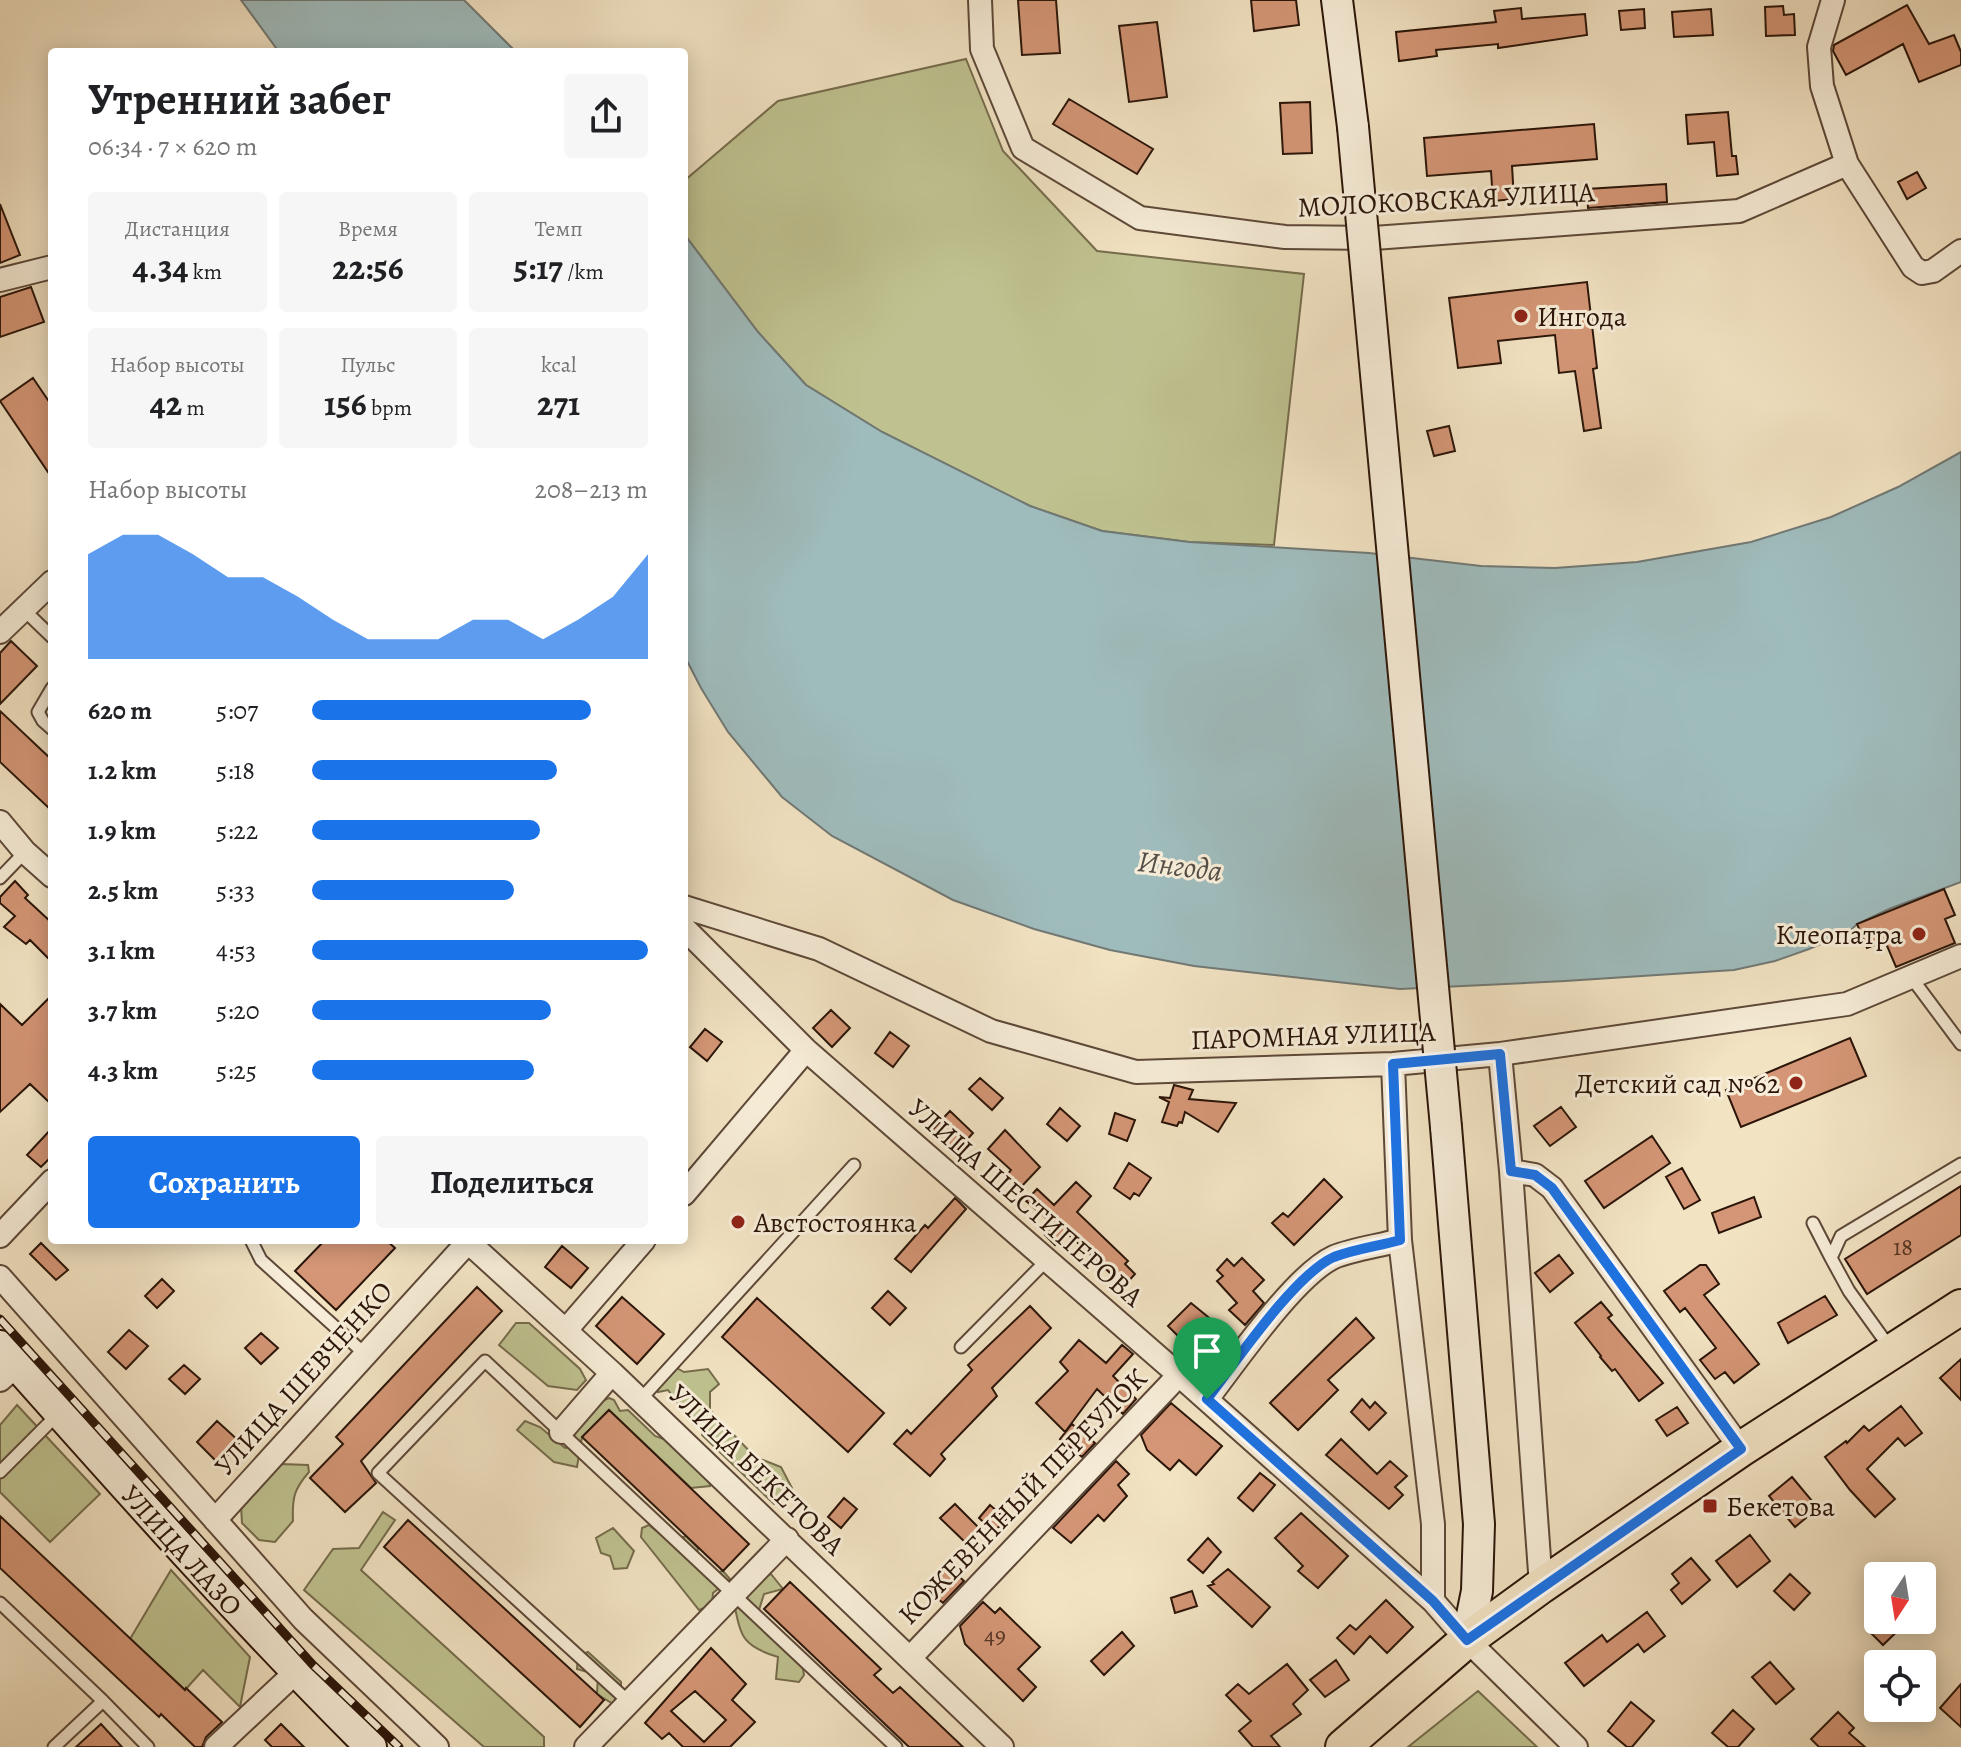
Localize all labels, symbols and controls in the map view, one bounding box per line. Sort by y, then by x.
text: Утренний забег [88,69,391,129]
button: share [564,74,648,158]
text: 06:34 · 7 × 620 m [88,129,257,164]
street label: МОЛОКОВСКАЯ УЛИЦА [1296,173,1596,227]
text: Дистанция [125,214,230,244]
text: Время [338,214,398,244]
text: Темп [535,214,583,244]
text: 4.34 [133,244,188,291]
text: 22:56 [332,244,404,291]
text: 5:17 [514,244,563,291]
text: km [188,257,222,287]
text: /km [563,257,604,287]
place label: Ингода [1537,298,1627,336]
marker: Ингода [1512,307,1530,325]
text: Набор высоты [110,350,245,380]
text: Пульс [340,350,396,380]
text: kcal [541,350,576,380]
text: 42 [150,380,182,427]
text: 156 [324,380,367,427]
text: 271 [537,380,580,427]
text: m [182,393,205,423]
text: bpm [367,393,412,423]
text: Набор высоты [88,472,247,507]
text: 208–213 m [535,472,648,507]
text: 620 m [88,693,152,728]
text: 5:07 [216,693,258,728]
text: 1.2 km [88,753,157,788]
text: 5:18 [216,753,255,788]
text: 1.9 km [88,813,156,848]
text: 5:22 [216,813,258,848]
water label: Ингода [1135,841,1225,891]
text: 2.5 km [88,873,159,908]
text: 5:33 [216,873,255,908]
place label: Клеопатра [1775,916,1903,954]
marker: Клеопатра [1910,925,1928,943]
text: 3.1 km [88,933,155,968]
text: 4:53 [216,933,256,968]
text: 3.7 km [88,993,157,1028]
text: 5:20 [216,993,260,1028]
street label: ПАРОМНАЯ УЛИЦА [1190,1013,1437,1059]
text: 4.3 km [88,1053,158,1088]
text: 5:25 [216,1053,257,1088]
place label: Детский сад №62 [1575,1065,1780,1103]
marker: Детский сад №62 [1787,1074,1805,1092]
street label: УЛИЦА ШЕСТИПЕРОВА [900,1090,1152,1316]
button: Сохранить [88,1136,360,1228]
button: Поделиться [376,1136,648,1228]
place label: Австостоянка [753,1204,917,1242]
marker: Австостоянка [729,1213,747,1231]
house number: 18 [1893,1231,1913,1263]
street label: УЛИЦА ШЕВЧЕНКО [206,1273,401,1484]
pin [1173,1317,1241,1399]
icon: arrive [1185,1329,1229,1373]
street label: КОЖЕВЕННЫЙ ПЕРЕУЛОК [890,1360,1156,1633]
street label: УЛИЦА БЕКЕТОВА [660,1376,853,1564]
street label: УЛИЦА ЛАЗО [112,1477,250,1625]
place label: Бекетова [1726,1488,1835,1526]
marker: Бекетова [1701,1497,1719,1515]
north arrow [1864,1562,1936,1634]
map controls [1864,1562,1936,1722]
house number: 49 [984,1619,1006,1651]
button: locate [1864,1650,1936,1722]

